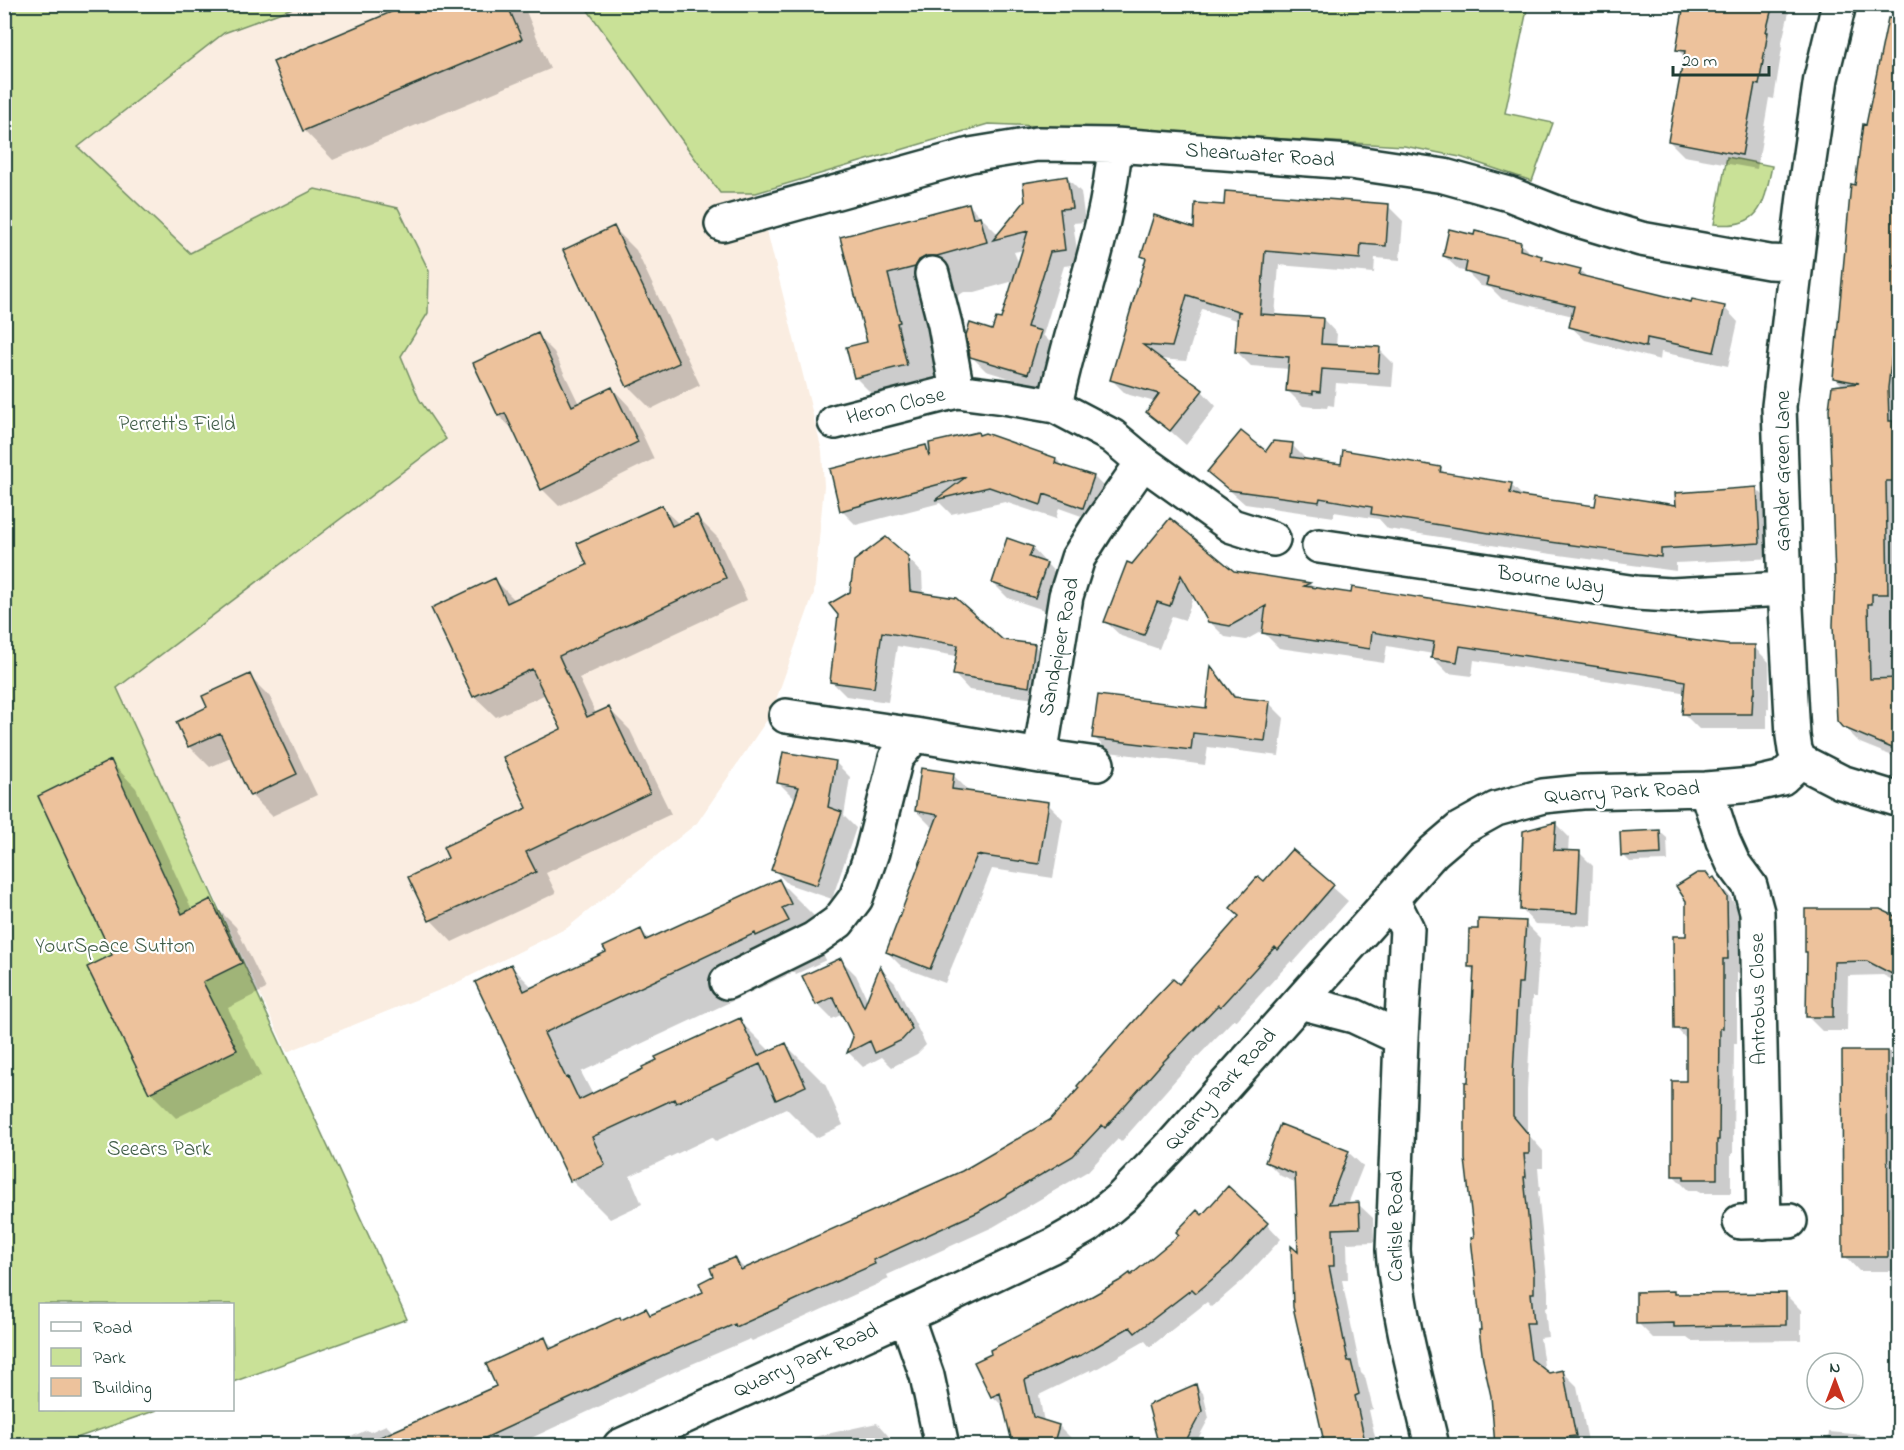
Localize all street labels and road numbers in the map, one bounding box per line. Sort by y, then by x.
street label: Shearwater Road [1184,136,1336,176]
street label: Heron Close [844,380,949,434]
street label: Gander Green Lane [1769,390,1799,551]
street label: Bourne Way [1494,559,1606,605]
street label: Sandpiper Road [1032,575,1088,719]
street label: Quarry Park Road [1544,774,1701,814]
street label: Antrobus Close [1743,932,1775,1065]
street label: Quarry Park Road [1158,1022,1286,1159]
street label: Carlisle Road [1382,1170,1412,1282]
street label: Quarry Park Road [729,1316,884,1408]

